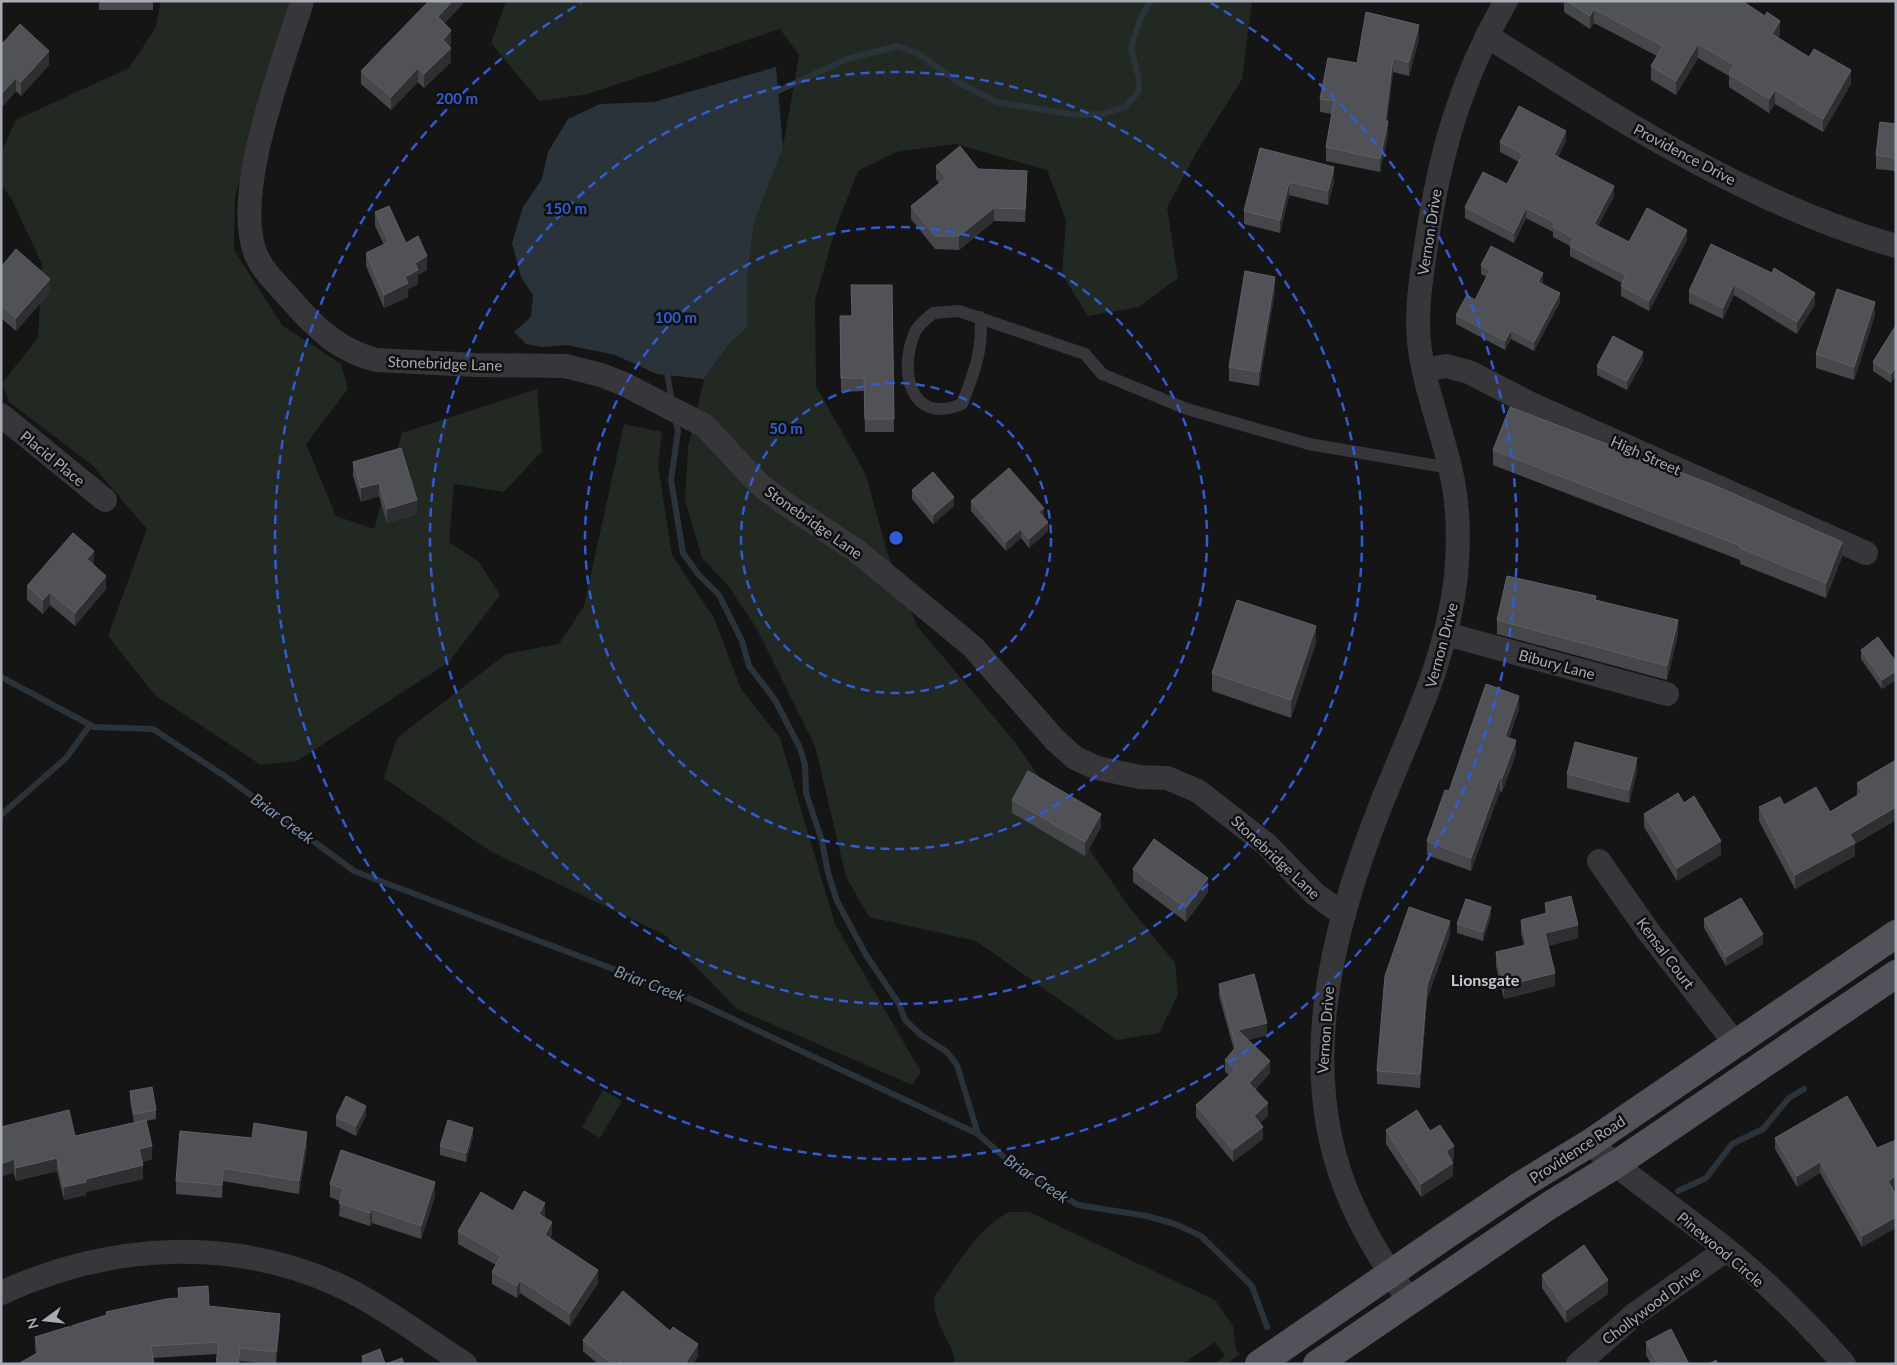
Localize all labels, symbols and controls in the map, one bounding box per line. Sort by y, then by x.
text: 200 m [436,89,478,107]
street label: Providence Drive [1631,120,1739,188]
street label: Vernon Drive [1413,187,1445,277]
text: 150 m [545,199,587,217]
text: 100 m [655,308,697,326]
street label: Stonebridge Lane [387,352,503,374]
text: 50 m [769,419,803,437]
street label: Placid Place [17,427,89,490]
street label: High Street [1608,432,1684,479]
street label: Stonebridge Lane [762,482,866,562]
centre of rings [887,529,905,547]
street label: Vernon Drive [1421,600,1461,689]
street label: Bibury Lane [1517,645,1597,683]
water label: Briar Creek [248,789,319,848]
street label: Stonebridge Lane [1228,811,1324,903]
street label: Kensal Court [1633,914,1699,993]
water label: Briar Creek [612,961,688,1005]
district label: Lionsgate [1451,970,1520,989]
street label: Vernon Drive [1313,986,1337,1074]
street label: Providence Road [1526,1111,1628,1187]
water label: Briar Creek [1001,1150,1073,1207]
street label: Pinewood Circle [1674,1208,1768,1290]
street label: Chollywood Drive [1598,1262,1704,1348]
north arrow [20,1295,70,1345]
text: N [22,1316,42,1331]

